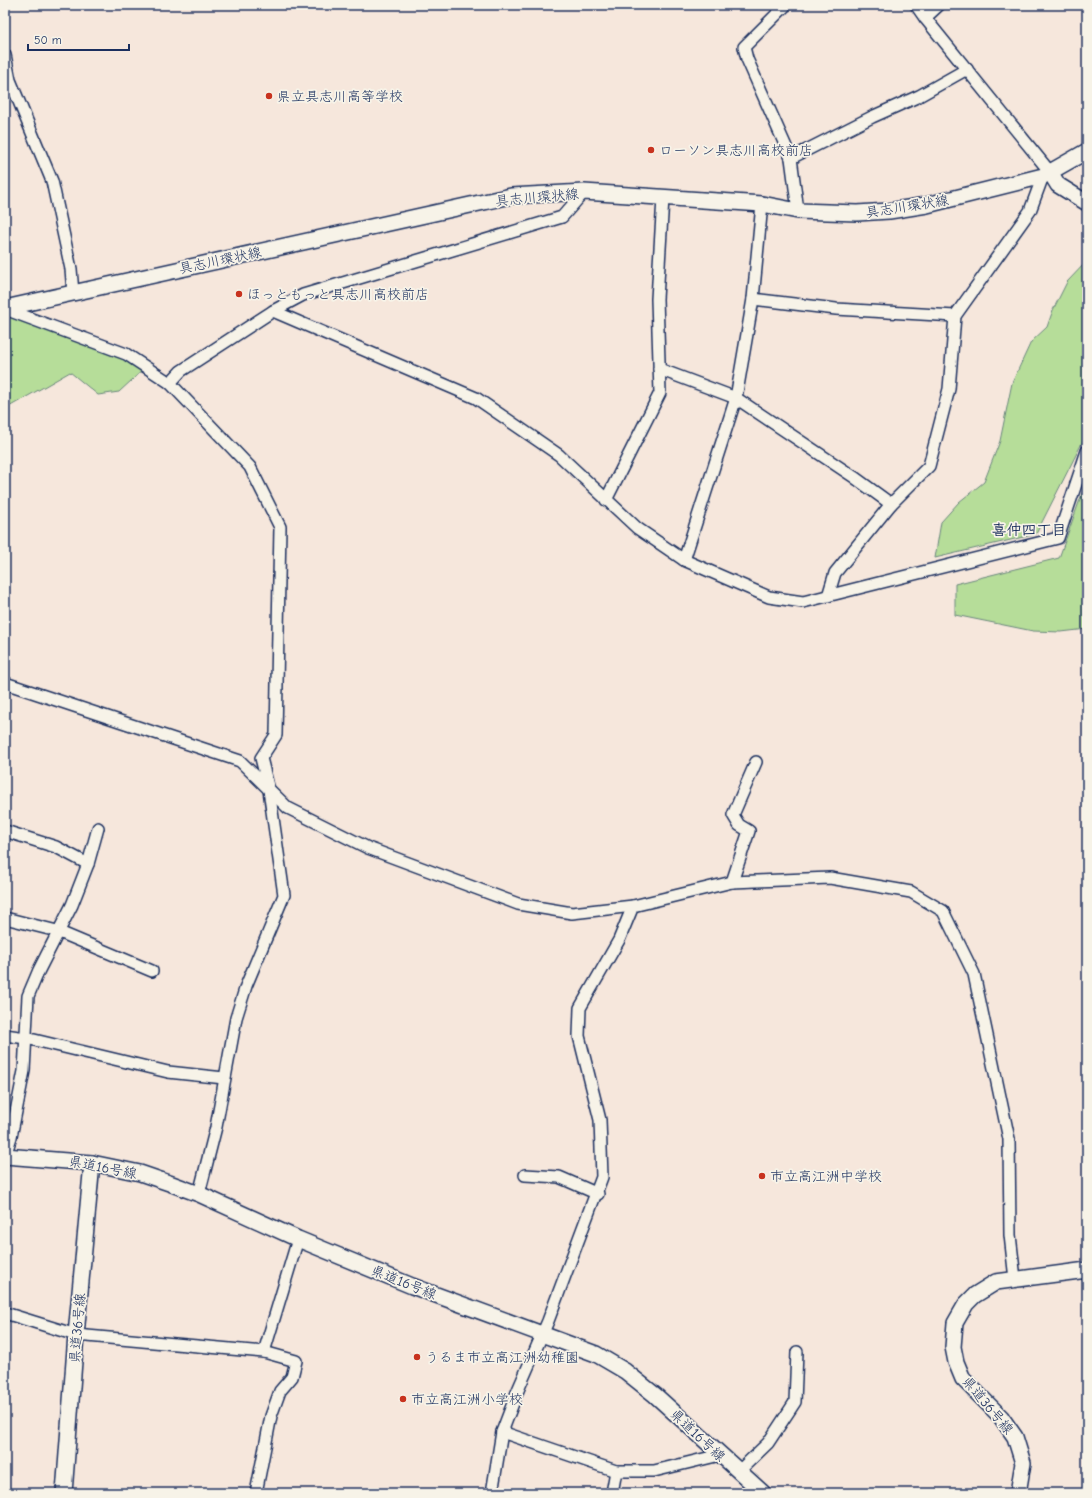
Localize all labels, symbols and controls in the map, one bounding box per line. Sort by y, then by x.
scale bar [28,26,129,52]
text: 50 m [34,33,62,47]
place label: 県立具志川高等学校 [277,88,403,105]
marker: 県立具志川高等学校 [264,91,274,101]
place label: ローソン具志川高校前店 [659,142,813,159]
marker: ローソン具志川高校前店 [646,145,656,155]
street label: 具志川環状線 [494,185,580,210]
street label: 具志川環状線 [864,192,950,221]
street label: 具志川環状線 [177,243,263,278]
place label: ほっともっと具志川高校前店 [247,286,429,303]
marker: ほっともっと具志川高校前店 [234,289,244,299]
district label: 喜仲四丁目 [991,521,1067,539]
street label: 県道16号線 [67,1153,138,1182]
place label: 市立高江洲中学校 [770,1168,882,1185]
marker: 市立高江洲中学校 [757,1171,767,1181]
street label: 県道16号線 [369,1262,439,1303]
street label: 県道36号線 [66,1292,89,1364]
place label: うるま市立高江洲幼稚園 [425,1349,579,1366]
marker: うるま市立高江洲幼稚園 [412,1352,422,1362]
street label: 県道36号線 [958,1373,1017,1438]
place label: 市立高江洲小学校 [411,1391,523,1408]
marker: 市立高江洲小学校 [398,1394,408,1404]
street label: 県道16号線 [667,1406,729,1465]

